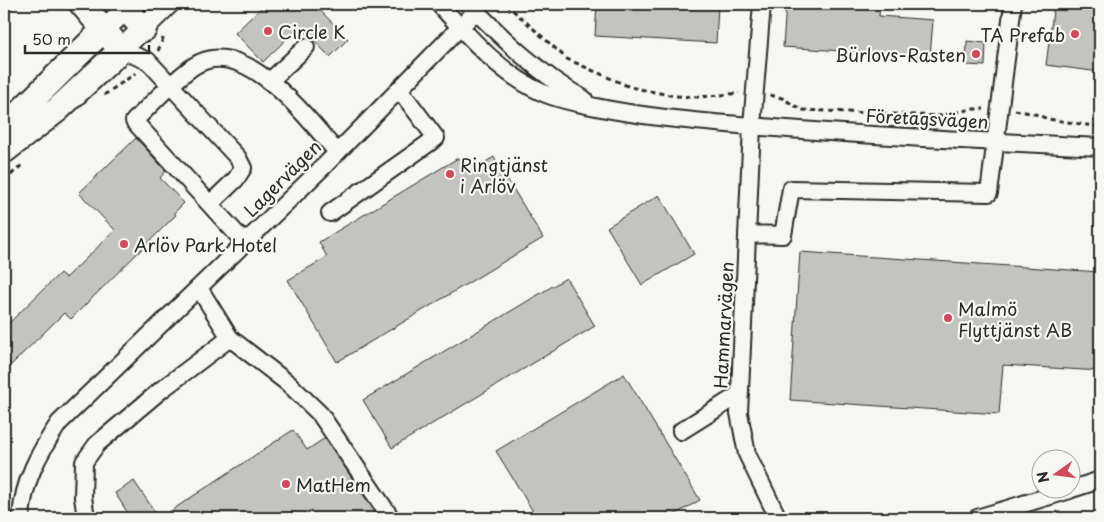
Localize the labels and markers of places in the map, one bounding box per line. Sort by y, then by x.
place label: Circle K [278,18,346,45]
place label: TA Prefab [980,21,1065,48]
marker: Circle K [262,25,274,37]
marker: TA Prefab [1069,28,1081,40]
place label: Bürlovs-Rasten [835,41,966,68]
marker: Bürlovs-Rasten [970,48,982,60]
place label: Ringtjänst i Arlöv [460,151,548,199]
marker: Ringtjänst i Arlöv [444,168,456,180]
place label: Arlöv Park Hotel [134,231,277,258]
marker: Arlöv Park Hotel [118,238,130,250]
place label: Malmö Flyttjänst AB [958,295,1072,343]
marker: Malmö Flyttjänst AB [942,312,954,324]
place label: MatHem [296,471,371,498]
marker: MatHem [280,478,292,490]

